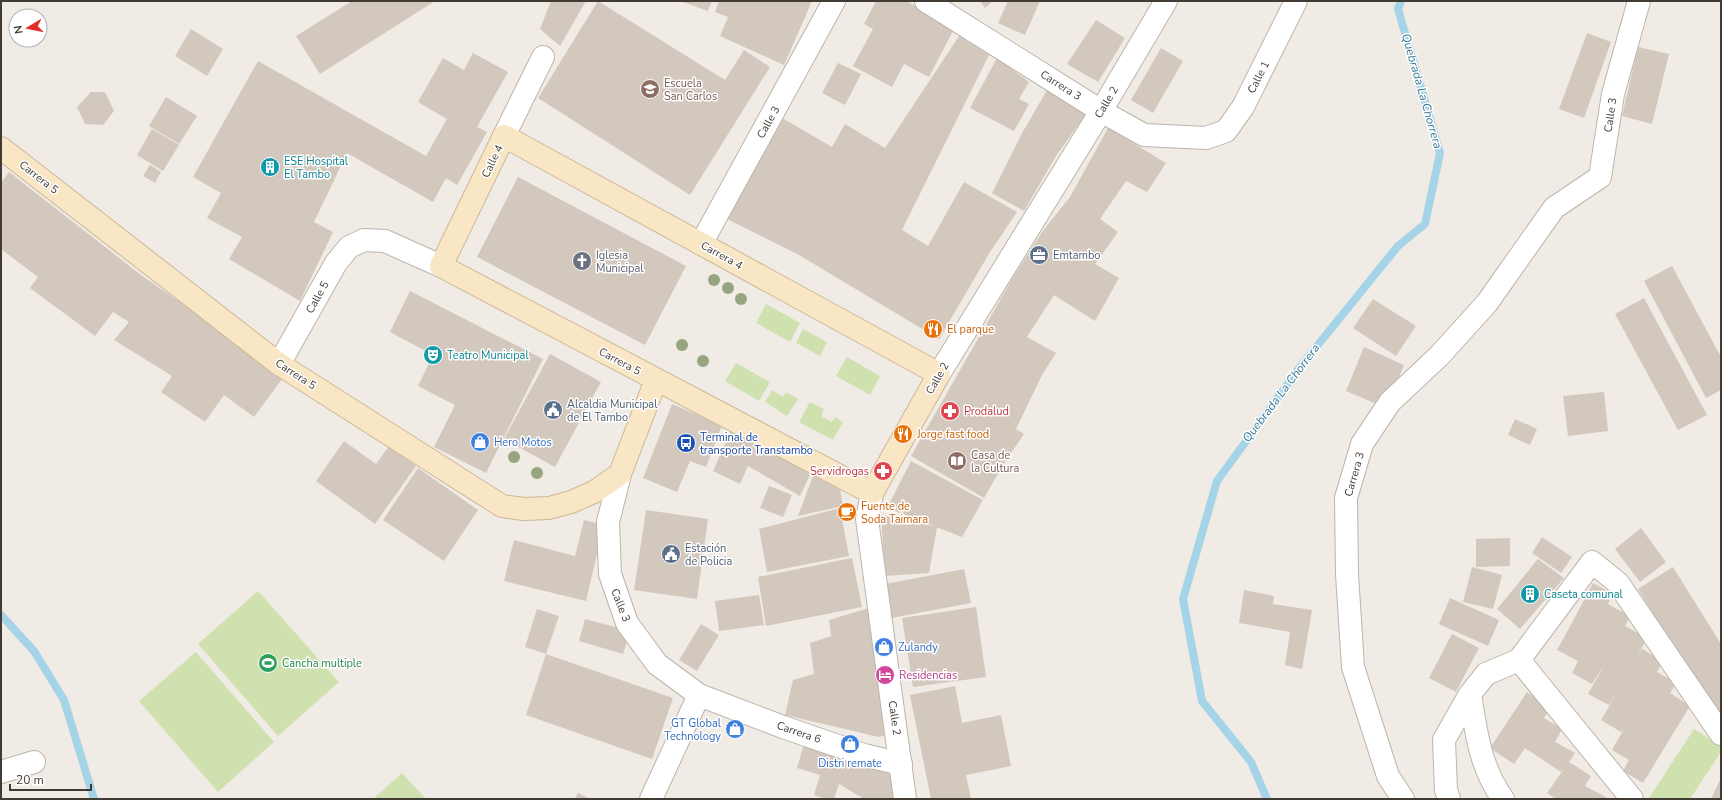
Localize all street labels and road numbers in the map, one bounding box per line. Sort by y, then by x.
street label: Calle 1 [1244,58,1273,96]
street label: Carrera 3 [1037,67,1084,104]
street label: Calle 2 [1091,83,1122,121]
street label: Calle 3 [1601,97,1620,133]
street label: Calle 3 [753,103,783,141]
street label: Calle 4 [478,142,507,180]
street label: Carrera 5 [16,157,62,198]
street label: Carrera 4 [698,238,746,273]
street label: Calle 5 [302,278,333,316]
street label: Carrera 5 [596,344,644,379]
street label: Carrera 5 [272,356,319,393]
street label: Calle 2 [922,359,953,397]
street label: Carrera 3 [1341,450,1368,498]
street label: Calle 3 [607,586,634,624]
street label: Calle 2 [885,700,904,736]
street label: Carrera 6 [775,718,823,747]

